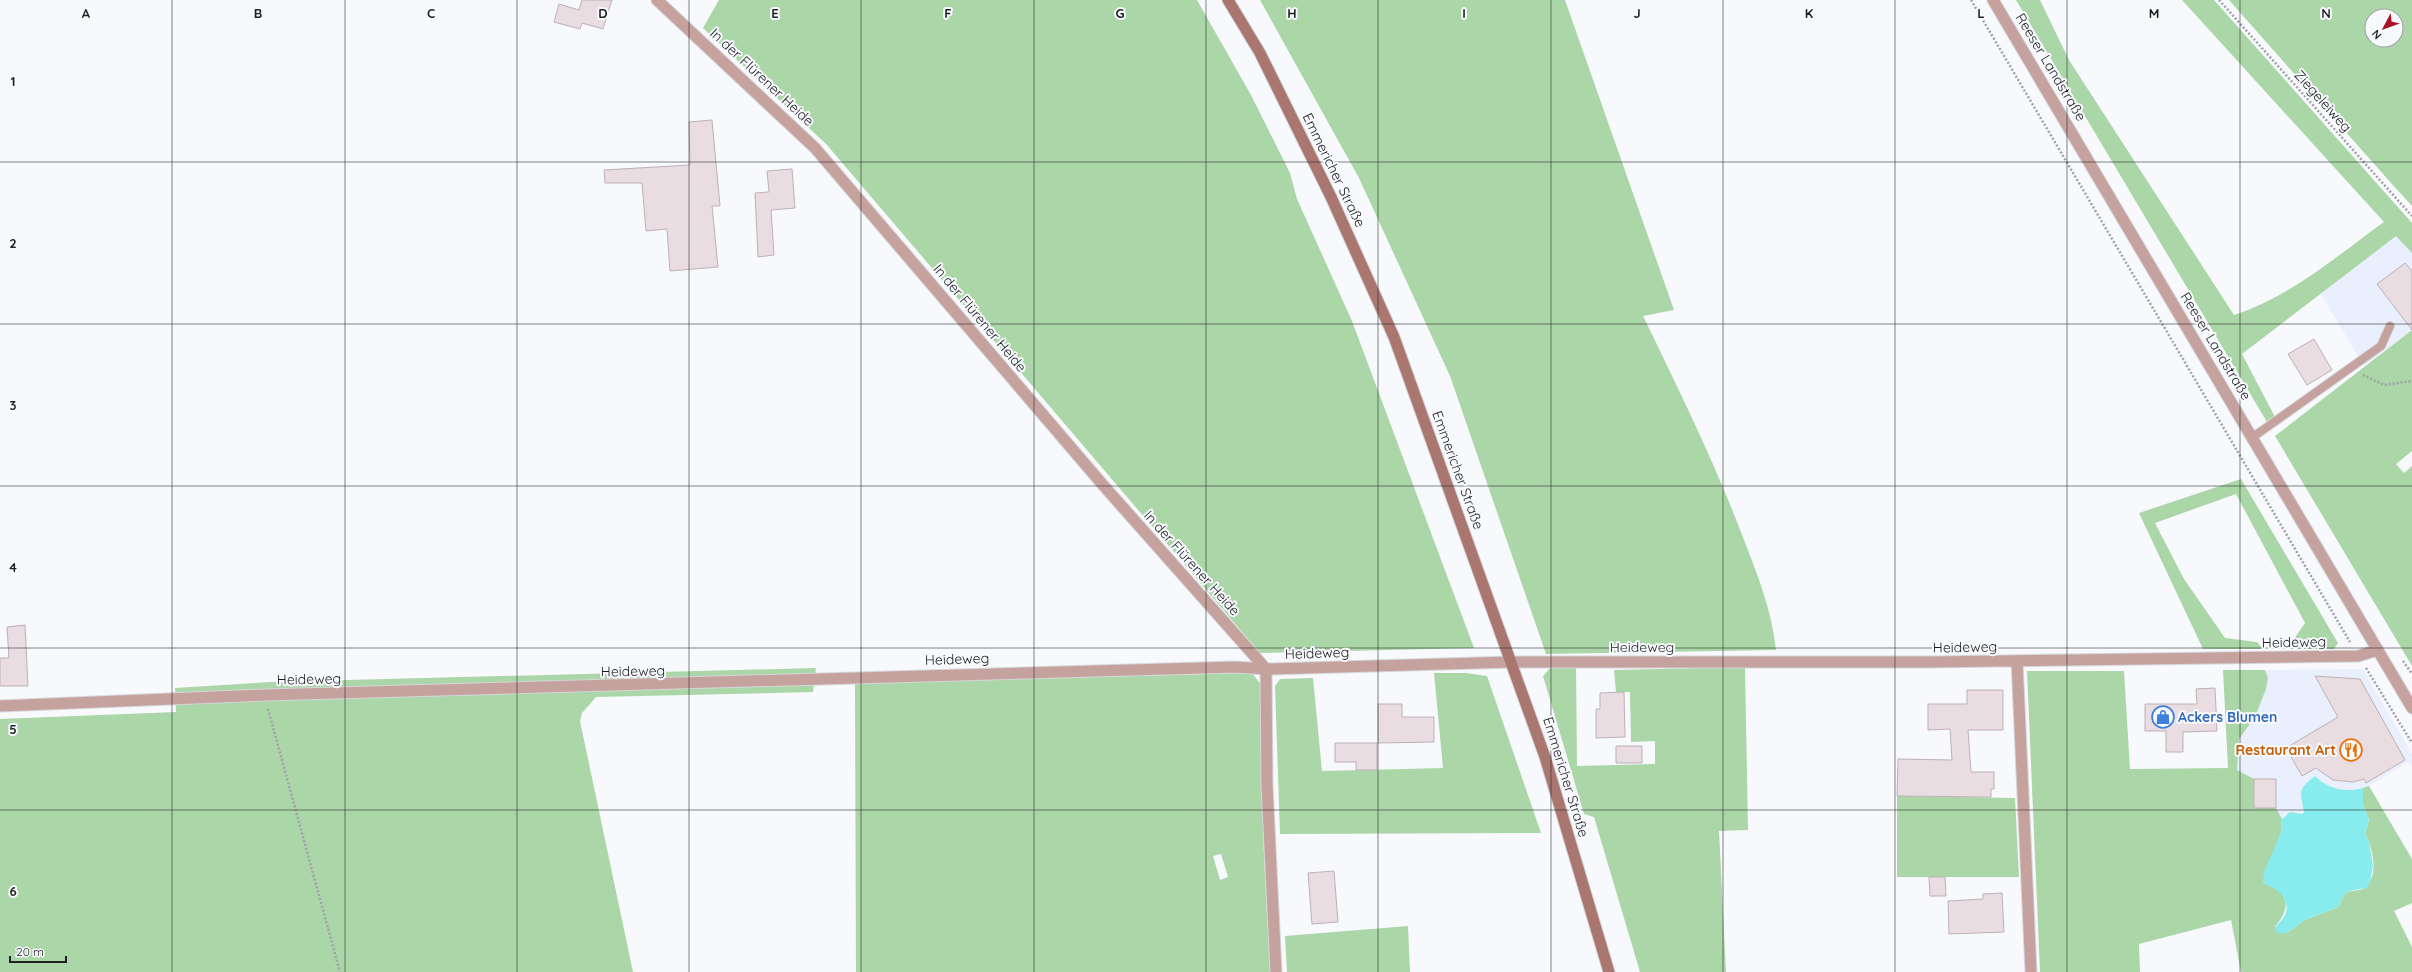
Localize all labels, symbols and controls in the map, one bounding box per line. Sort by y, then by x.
text: A [82,5,91,21]
text: B [254,5,262,21]
text: C [427,5,435,21]
text: D [598,5,608,21]
text: E [771,5,779,21]
text: F [944,5,952,21]
text: G [1115,5,1125,21]
text: H [1287,5,1297,21]
text: I [1462,5,1466,21]
text: J [1633,5,1641,21]
text: K [1805,5,1814,21]
text: L [1977,5,1985,21]
text: M [2149,5,2159,21]
text: N [2321,5,2331,21]
north arrow [2364,8,2404,48]
street label: Reeser Landstraße [2012,10,2090,124]
street label: In der Flürener Heide [706,24,818,130]
text: N [2369,27,2384,42]
street label: Ziegeleiweg [2290,66,2356,136]
text: 1 [10,73,16,89]
street label: Emmericher Straße [1299,110,1369,230]
text: 2 [9,235,17,251]
street label: In der Flürener Heide [930,260,1031,376]
street label: Reeser Landstraße [2177,289,2255,403]
text: 3 [10,397,17,413]
street label: Emmericher Straße [1428,408,1488,532]
street label: In der Flürener Heide [1140,507,1244,619]
text: 4 [9,559,17,575]
street label: Heideweg [2262,632,2326,652]
street label: Heideweg [1933,637,1997,657]
street label: Heideweg [1610,638,1674,656]
street label: Heideweg [1284,643,1350,663]
street label: Heideweg [924,649,990,669]
street label: Heideweg [601,661,665,681]
street label: Heideweg [277,669,341,689]
shop icon: Ackers Blumen [2150,704,2176,730]
place label: Ackers Blumen [2178,708,2277,726]
street label: Emmericher Straße [1539,715,1593,839]
text: 5 [9,721,17,737]
restaurant icon: Restaurant Art [2338,737,2364,763]
place label: Restaurant Art [2235,741,2336,759]
text: 6 [9,883,17,899]
scale bar [10,938,66,964]
text: 20 m [16,944,44,959]

